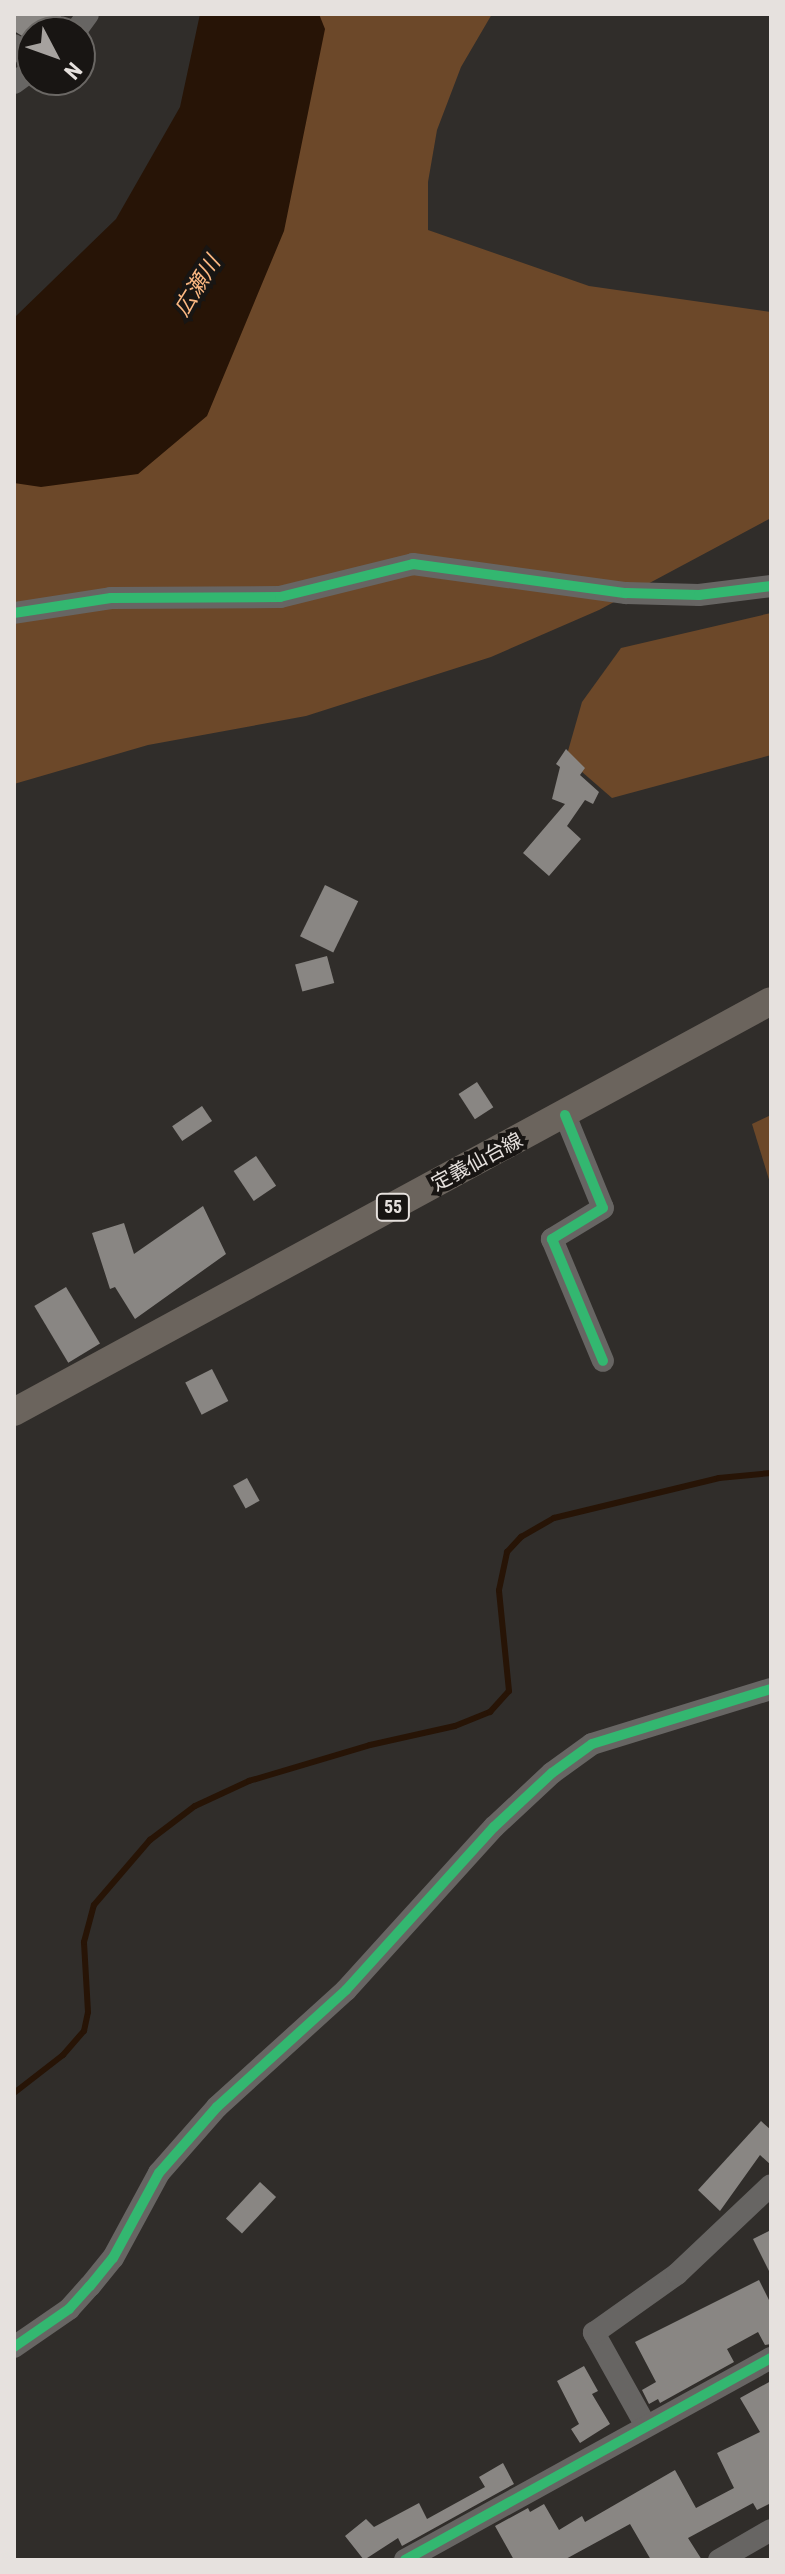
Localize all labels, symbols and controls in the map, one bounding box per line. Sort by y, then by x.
north arrow [16,16,96,96]
text: N [59,57,87,84]
water label: 広瀬川 [168,251,226,321]
street label: 定義仙台線 [427,1128,527,1196]
road number: 55 [375,1193,411,1221]

